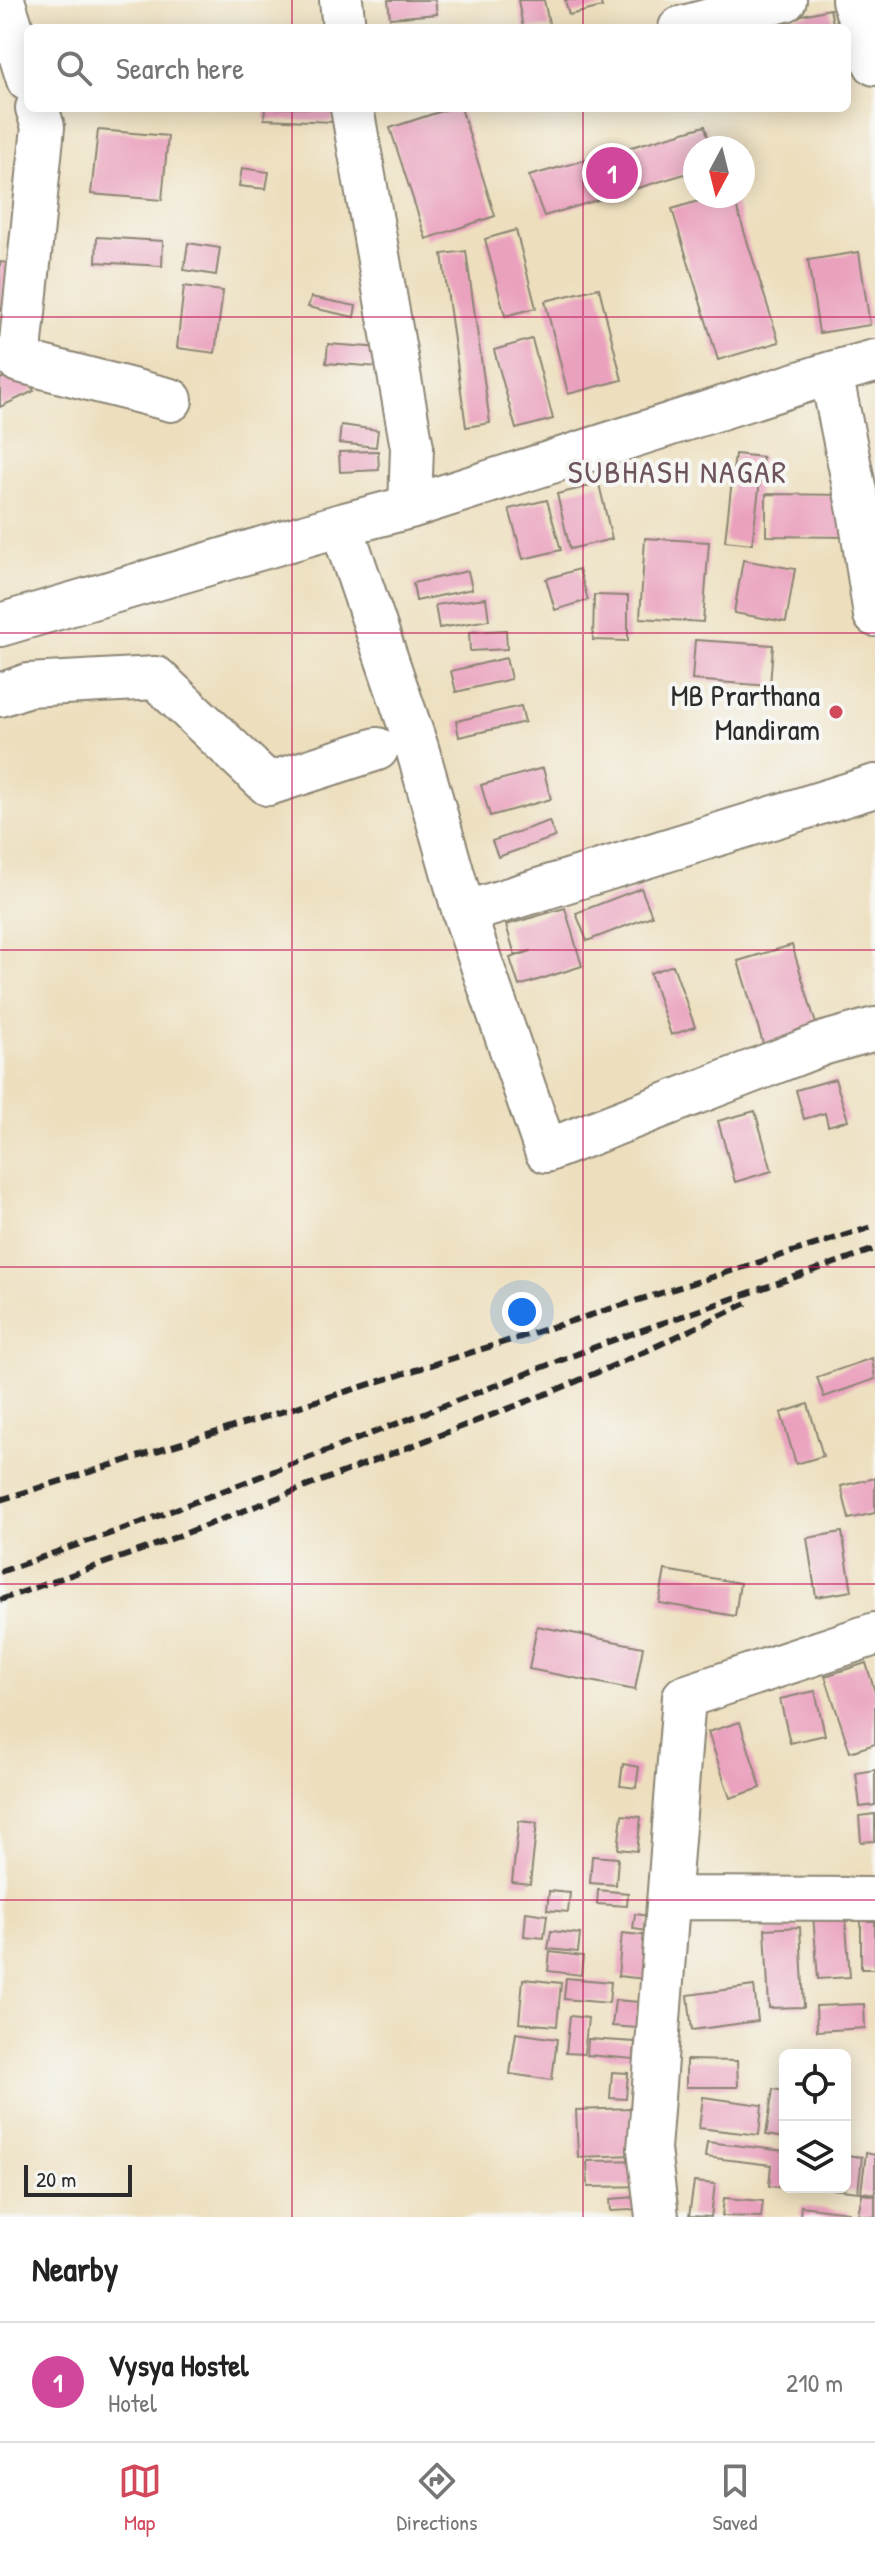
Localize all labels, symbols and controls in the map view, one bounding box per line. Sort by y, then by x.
search box [24,24,851,112]
icon: search [52,46,96,90]
text: Search here [116,48,244,88]
north arrow [683,136,755,208]
pin: 1 [586,143,638,203]
district label: SUBHASH NAGAR [568,450,788,493]
place label: MB Prarthana Mandiram [671,675,820,749]
marker: MB Prarthana Mandiram [827,703,845,721]
your location [502,1292,542,1332]
map controls [779,2049,851,2193]
button: locate [779,2049,851,2121]
button: layers [779,2121,851,2193]
scale bar [24,2161,132,2197]
text: 20 m [36,2164,76,2194]
text: Nearby [32,2246,118,2292]
text: Vysya Hostel [108,2345,248,2385]
text: 1 [53,2365,63,2400]
text: 210 m [786,2365,843,2400]
text: Hotel [108,2385,157,2420]
tab: Map [118,2459,162,2537]
tab: Directions [397,2459,478,2537]
tab: Saved [713,2459,757,2537]

